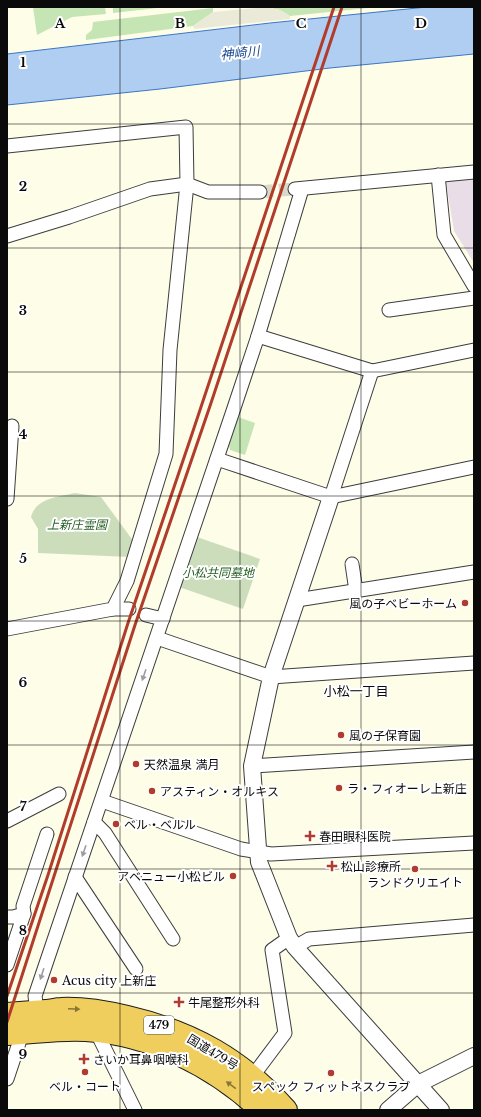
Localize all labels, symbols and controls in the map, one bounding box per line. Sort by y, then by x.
text: A [54,15,66,32]
text: B [175,15,185,32]
text: C [296,15,307,32]
text: D [415,15,427,32]
water label: 神崎川 [220,42,262,63]
text: 1 [20,54,26,71]
text: 2 [19,178,27,195]
text: 3 [19,302,27,319]
text: 4 [19,426,28,443]
park label: 上新庄霊園 [47,517,109,532]
text: 5 [19,550,27,567]
park label: 小松共同墓地 [182,565,256,580]
place label: 風の子ベビーホーム [349,596,457,611]
marker: 風の子ベビーホーム [460,598,470,608]
one-way arrow [141,670,147,682]
text: 6 [19,674,28,691]
district label: 小松一丁目 [323,683,389,700]
place label: 風の子保育園 [349,728,421,743]
marker: 風の子保育園 [336,730,346,740]
place label: 天然温泉 満月 [144,757,219,772]
marker: 天然温泉 満月 [131,759,141,769]
place label: ラ・フィオーレ上新庄 [347,781,467,796]
marker: ラ・フィオーレ上新庄 [334,783,344,793]
place label: アスティン・オルキス [160,784,279,799]
marker: アスティン・オルキス [147,786,157,796]
text: 7 [20,798,27,815]
place label: ベル・ベルル [124,817,196,832]
marker: ベル・ベルル [111,819,121,829]
place label: 春田眼科医院 [319,829,391,844]
marker: 春田眼科医院 [304,830,316,842]
one-way arrow [81,846,87,858]
place label: 松山診療所 [341,859,401,874]
marker: 松山診療所 [326,860,338,872]
marker: ランドクリエイト [410,864,420,874]
place label: アベニュー小松ビル [117,869,225,884]
marker: アベニュー小松ビル [228,871,238,881]
place label: ランドクリエイト [367,875,463,890]
text: 8 [19,922,27,939]
one-way arrow [39,969,45,981]
place label: Acus city 上新庄 [61,973,156,988]
marker: Acus city 上新庄 [49,975,59,985]
place label: 牛尾整形外科 [188,995,260,1010]
marker: 牛尾整形外科 [173,996,185,1008]
one-way arrow [68,1006,81,1012]
road number: 479 [144,1016,174,1034]
street label: 国道479号 [185,1031,241,1073]
text: 9 [19,1046,28,1063]
place label: さいか耳鼻咽喉科 [93,1052,189,1067]
marker: さいか耳鼻咽喉科 [78,1053,90,1065]
marker: ベル・コート [80,1067,90,1077]
marker: スペック フィットネスクラブ [326,1068,336,1078]
place label: ベル・コート [49,1079,121,1094]
place label: スペック フィットネスクラブ [252,1079,410,1094]
one-way arrow [226,1081,236,1089]

